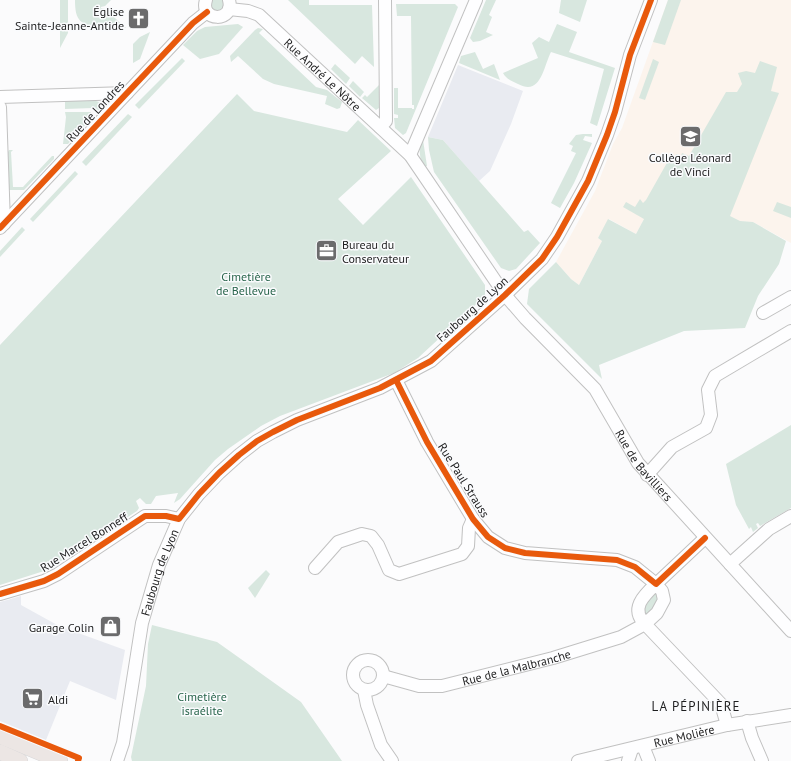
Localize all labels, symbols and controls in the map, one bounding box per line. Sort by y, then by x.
place label: Église Sainte-Jeanne-Antide [15,4,124,33]
church icon: Église Sainte-Jeanne-Antide [126,5,152,31]
street label: Rue André Le Nôtre [281,35,365,114]
street label: Rue de Londres [63,77,127,145]
school or university icon: Collège Léonard de Vinci [677,123,703,149]
place label: Collège Léonard de Vinci [649,150,731,179]
place label: Bureau du Conservateur [342,237,409,266]
office icon: Bureau du Conservateur [314,238,340,264]
park label: Cimetière de Bellevue [216,269,276,298]
street label: Faubourg de Lyon [433,273,511,345]
street label: Rue de Bavilliers [613,427,676,504]
street label: Rue Paul Strauss [435,440,493,520]
street label: Rue Marcel Bonneff [37,508,132,575]
street label: Faubourg de Lyon [137,527,181,617]
shop icon: Garage Colin [97,614,123,640]
place label: Garage Colin [29,620,94,635]
street label: Rue de la Malbranche [460,646,572,688]
supermarket icon: Aldi [19,686,45,712]
park label: Cimetière israélite [177,689,227,718]
place label: Aldi [48,692,68,707]
district label: LA PÉPINIÈRE [652,698,740,715]
street label: Rue Molière [652,721,716,750]

